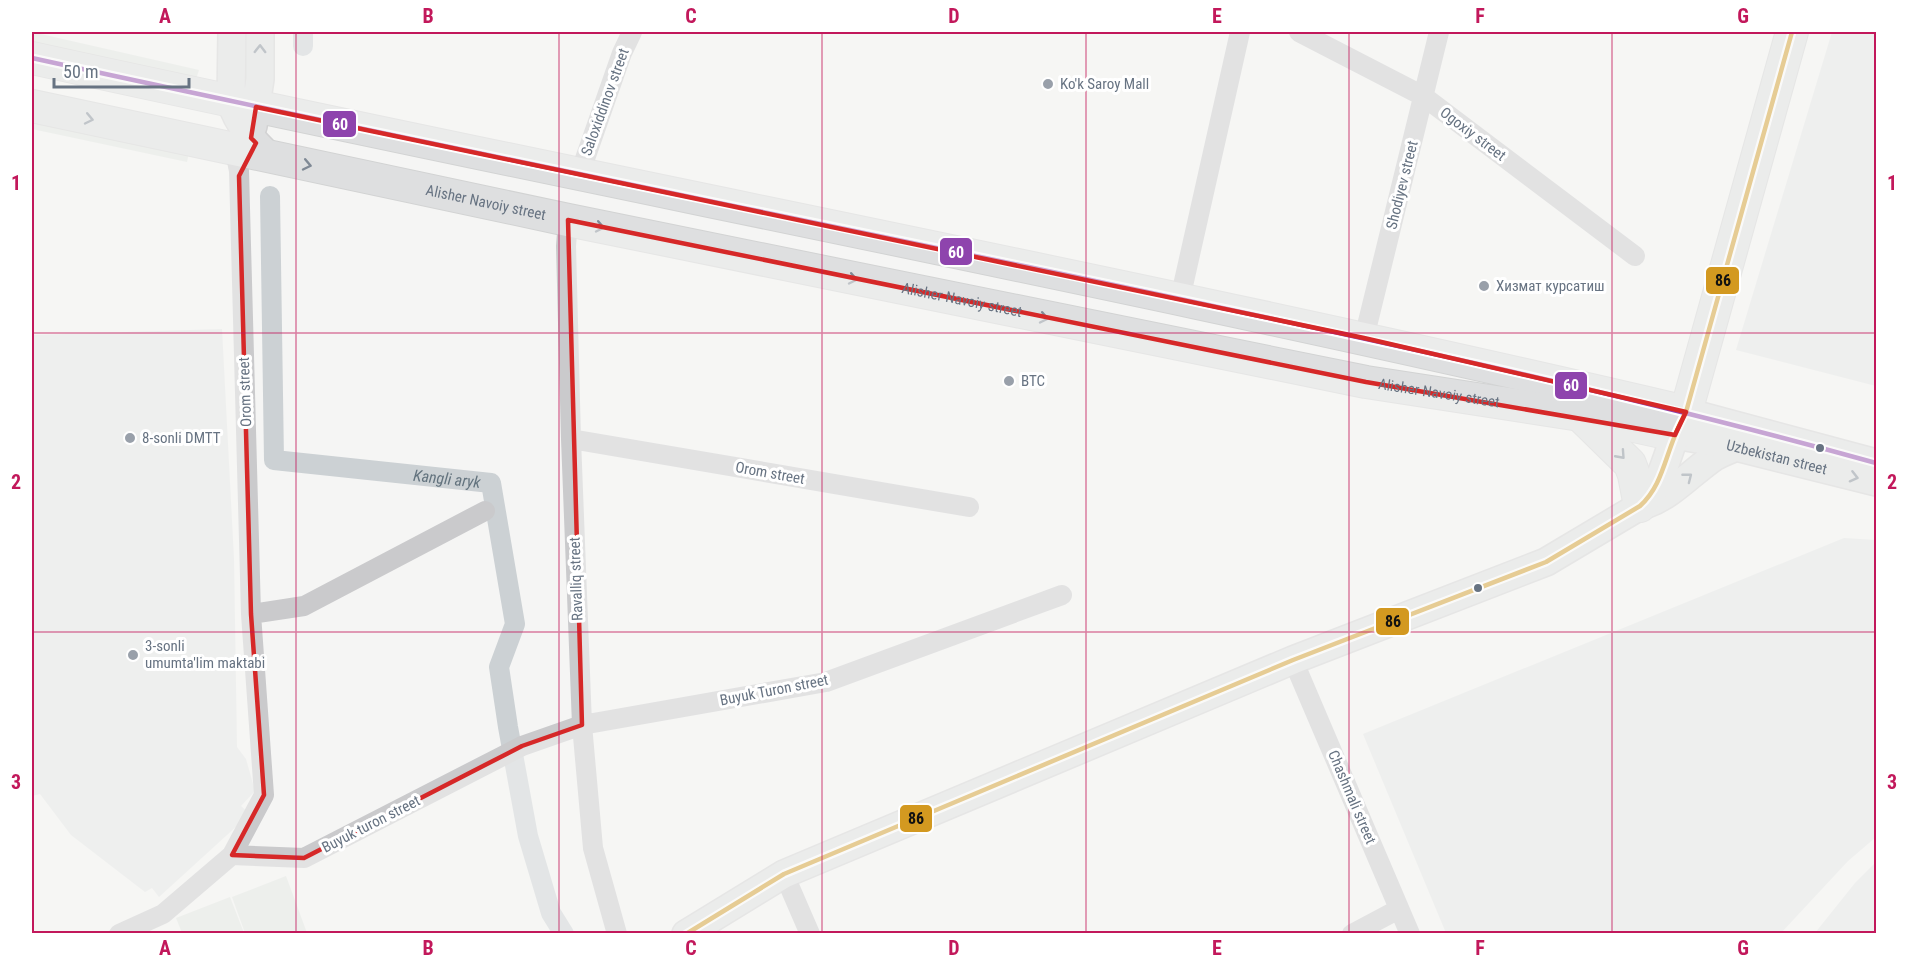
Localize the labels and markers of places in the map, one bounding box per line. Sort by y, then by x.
place label: Ko'k Saroy Mall [1060,75,1149,93]
marker: Ko'k Saroy Mall [1041,77,1055,91]
place label: Хизмат курсатиш [1496,277,1605,295]
marker: Хизмат курсатиш [1477,279,1491,293]
place label: BTC [1021,372,1045,390]
marker: BTC [1002,374,1016,388]
place label: 8-sonli DMTT [142,429,221,447]
marker: 8-sonli DMTT [123,431,137,445]
unlabelled marker [1814,442,1826,454]
unlabelled marker [1472,582,1484,594]
place label: 3-sonli umumta'lim maktabi [145,637,265,672]
marker: 3-sonli umumta'lim maktabi [126,648,140,662]

